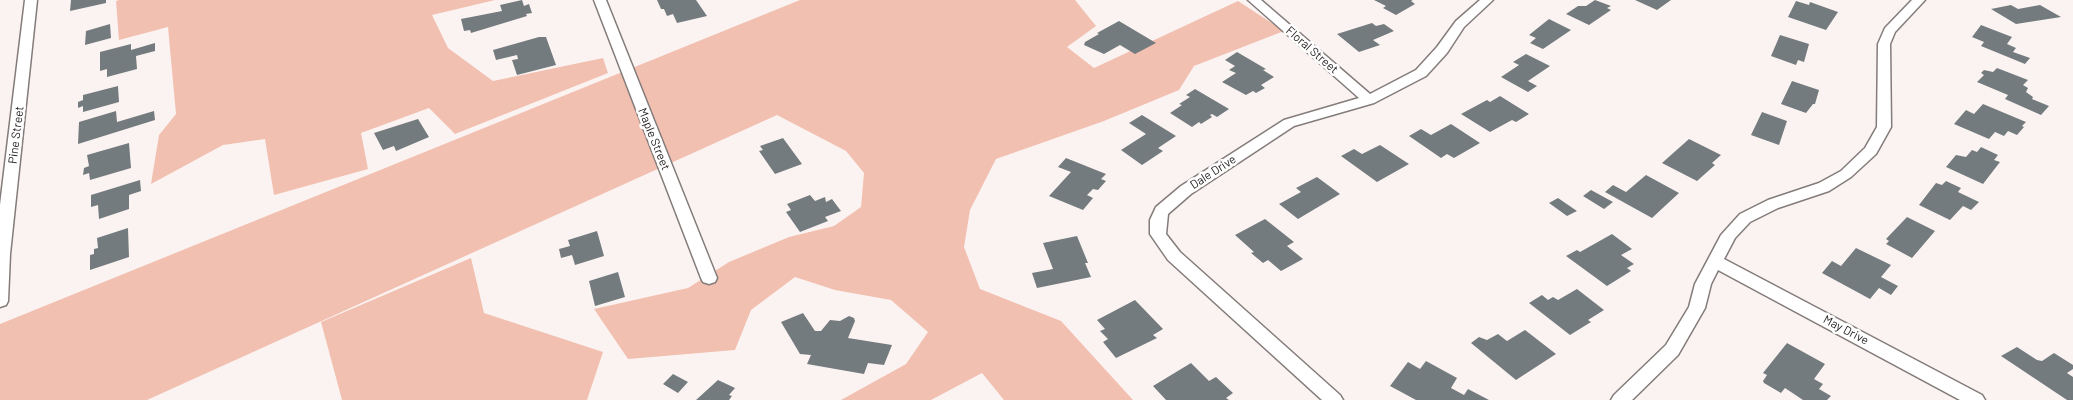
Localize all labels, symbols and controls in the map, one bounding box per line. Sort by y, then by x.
street label: Floral Street [1283,23,1341,77]
street label: Pine Street [5,105,27,165]
street label: Maple Street [635,106,673,172]
street label: Dale Drive [1187,152,1239,192]
street label: May Drive [1821,312,1871,348]

